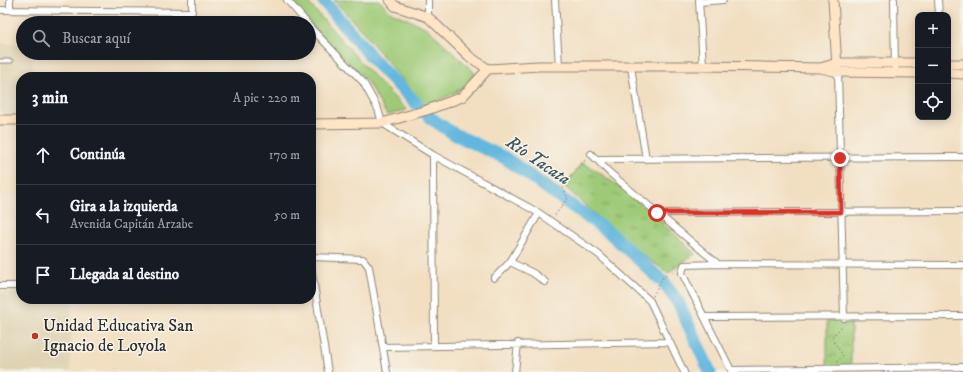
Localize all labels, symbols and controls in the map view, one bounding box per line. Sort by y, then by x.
map controls [915,12,951,120]
button: + [915,12,951,48]
search box [16,16,316,60]
icon: search [30,27,52,49]
text: Buscar aquí [62,29,130,48]
button: − [915,48,951,84]
button: locate [915,84,951,120]
text: 3 min [32,87,68,109]
text: A pie · 220 m [233,90,300,106]
water label: Río Tacata [501,131,574,191]
icon: ahead [32,144,54,166]
text: Continúa [70,145,125,164]
text: 170 m [269,147,300,163]
route end [831,149,849,167]
text: Gira a la izquierda [70,197,178,216]
icon: left [32,204,54,226]
route start [648,204,666,222]
text: 50 m [274,207,300,223]
text: Avenida Capitán Arzabe [70,216,193,232]
icon: arrive [32,264,54,286]
text: Llegada al destino [70,265,179,284]
place label: Unidad Educativa San Ignacio de Loyola [43,315,193,357]
marker: Unidad Educativa San Ignacio de Loyola [30,331,40,341]

